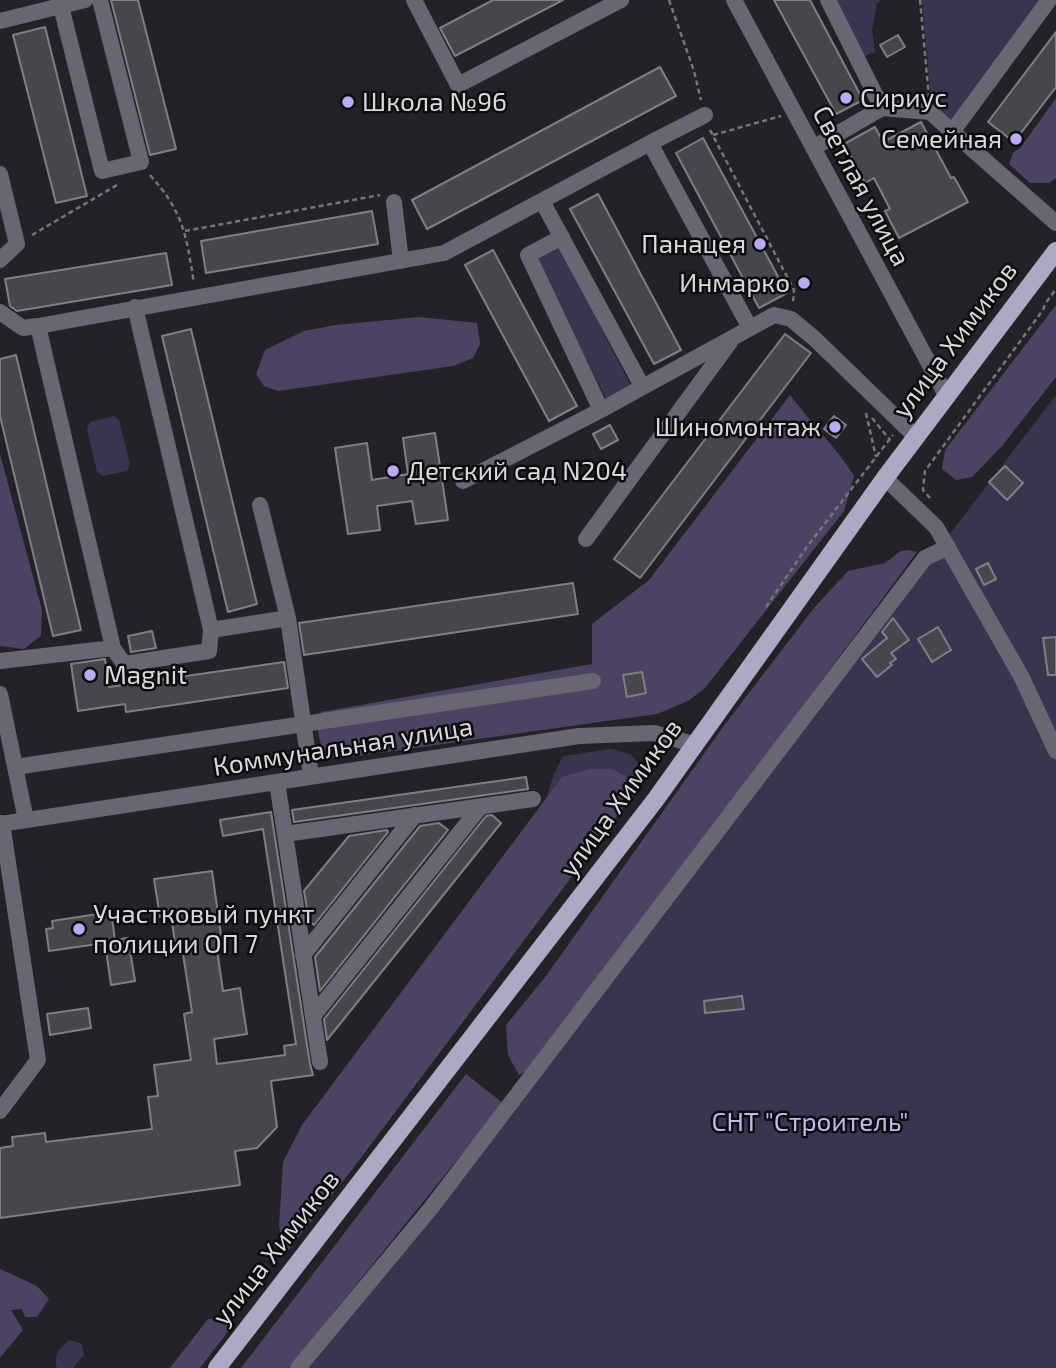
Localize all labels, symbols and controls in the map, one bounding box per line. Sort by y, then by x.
place label: Сириус [860,82,947,114]
place label: Школа №96 [362,86,507,118]
marker: Сириус [838,90,854,106]
marker: Школа №96 [340,94,356,110]
street label: Светлая улица [806,101,916,271]
place label: Семейная [881,123,1002,155]
marker: Семейная [1008,131,1024,147]
place label: Панацея [641,228,746,260]
marker: Панацея [752,236,768,252]
street label: улица Химиков [886,256,1024,424]
place label: Инмарко [679,267,790,299]
marker: Инмарко [796,275,812,291]
place label: Шиномонтаж [655,411,821,443]
marker: Шиномонтаж [827,419,843,435]
place label: Детский сад N204 [407,455,627,487]
marker: Детский сад N204 [385,463,401,479]
place label: Magnit [104,659,187,691]
marker: Magnit [82,667,98,683]
street label: Коммунальная улица [211,711,475,783]
street label: улица Химиков [553,713,689,883]
place label: Участковый пункт полиции ОП 7 [93,898,314,960]
marker: Участковый пункт полиции ОП 7 [71,921,87,937]
park label: СНТ "Строитель" [712,1106,908,1138]
street label: улица Химиков [206,1165,346,1331]

